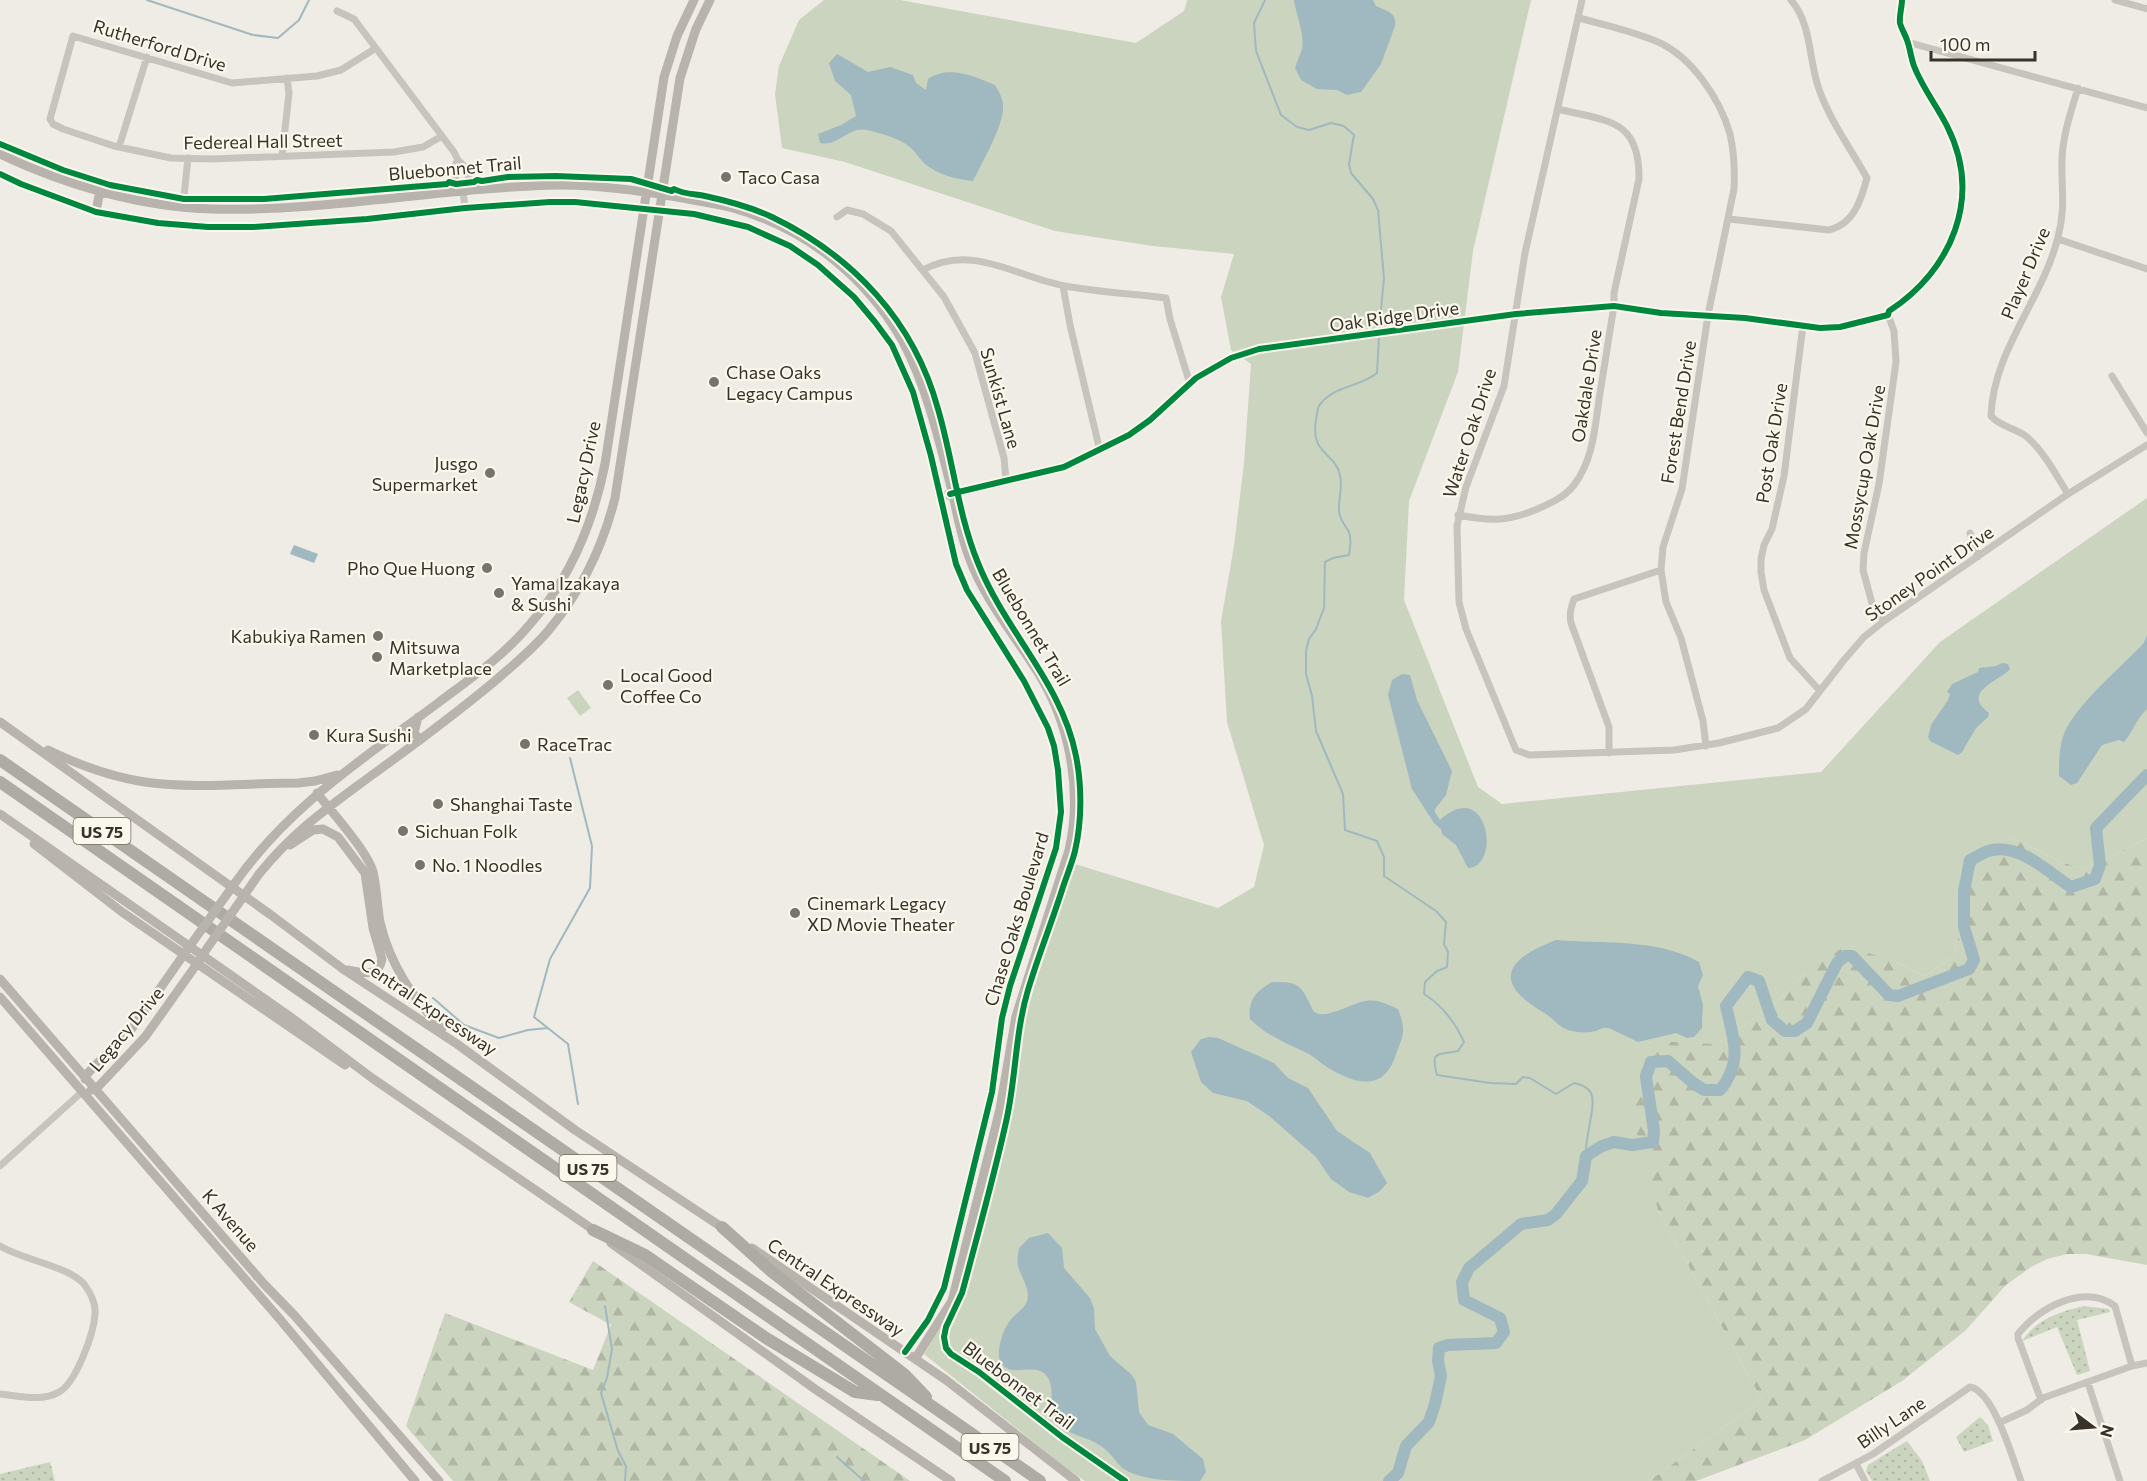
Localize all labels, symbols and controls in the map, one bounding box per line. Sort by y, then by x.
street label: Rutherford Drive [91,14,229,76]
scale bar [1931,24,2034,62]
text: 100 m [1940,33,1990,55]
street label: Federeal Hall Street [183,129,343,153]
street label: Bluebonnet Trail [387,151,523,185]
place label: Taco Casa [738,166,820,188]
marker: Taco Casa [719,170,733,184]
street label: Player Drive [1996,224,2054,322]
street label: Oak Ridge Drive [1328,296,1460,336]
street label: Oakdale Drive [1566,328,1606,444]
street label: Forest Bend Drive [1656,339,1700,485]
street label: Sunkist Lane [976,345,1026,451]
place label: Chase Oaks Legacy Campus [726,361,853,404]
street label: Water Oak Drive [1438,365,1500,501]
marker: Chase Oaks Legacy Campus [707,375,721,389]
street label: Post Oak Drive [1751,381,1791,505]
street label: Mossycup Oak Drive [1839,383,1889,551]
street label: Legacy Drive [561,419,605,525]
place label: Jusgo Supermarket [372,452,478,495]
marker: Jusgo Supermarket [483,466,497,480]
street label: Stoney Point Drive [1861,520,1997,626]
place label: Pho Que Huong [347,557,475,579]
marker: Pho Que Huong [480,561,494,575]
street label: Bluebonnet Trail [988,564,1076,690]
place label: Yama Izakaya & Sushi [511,572,620,615]
marker: Yama Izakaya & Sushi [492,586,506,600]
place label: Kabukiya Ramen [230,625,366,647]
marker: Kabukiya Ramen [371,629,385,643]
place label: Mitsuwa Marketplace [389,636,492,679]
marker: Mitsuwa Marketplace [370,650,384,664]
place label: Local Good Coffee Co [620,664,713,707]
marker: Local Good Coffee Co [601,678,615,692]
place label: Kura Sushi [326,724,412,746]
marker: Kura Sushi [307,728,321,742]
place label: RaceTrac [537,733,612,755]
marker: RaceTrac [518,737,532,751]
place label: Shanghai Taste [450,793,572,815]
marker: Shanghai Taste [431,797,445,811]
road number: US 75 [74,818,130,844]
place label: Sichuan Folk [415,820,518,842]
marker: Sichuan Folk [396,824,410,838]
street label: Chase Oaks Boulevard [979,829,1053,1009]
place label: No. 1 Noodles [432,854,542,876]
marker: No. 1 Noodles [413,858,427,872]
place label: Cinemark Legacy XD Movie Theater [807,892,955,935]
marker: Cinemark Legacy XD Movie Theater [788,906,802,920]
street label: Central Expressway [356,952,502,1060]
street label: Legacy Drive [84,982,168,1076]
road number: US 75 [560,1155,616,1181]
street label: K Avenue [198,1184,264,1256]
street label: Central Expressway [763,1233,909,1341]
street label: Bluebonnet Trail [959,1336,1079,1434]
street label: Billy Lane [1853,1391,1929,1453]
north arrow [2063,1397,2123,1457]
text: N [2097,1423,2119,1440]
road number: US 75 [962,1434,1018,1460]

